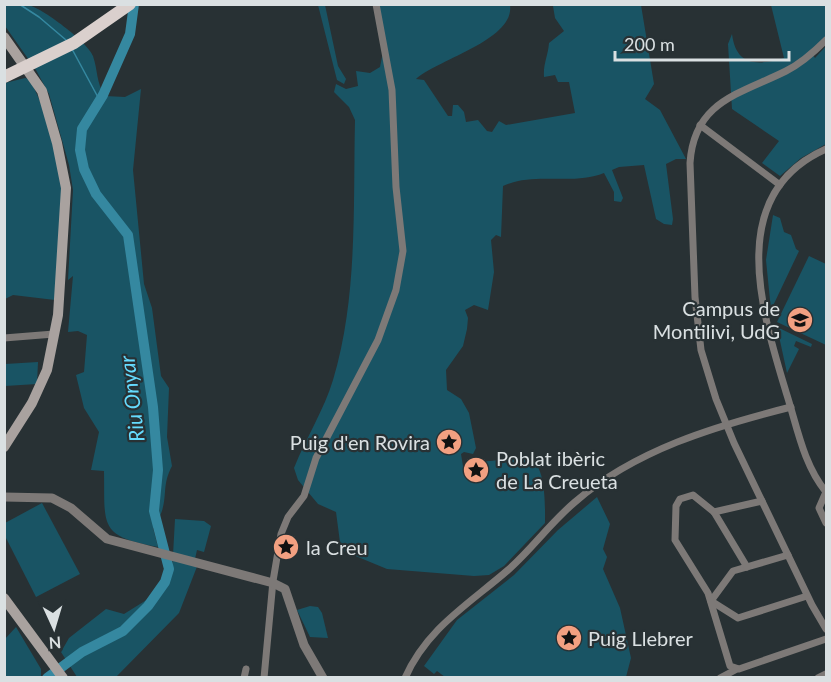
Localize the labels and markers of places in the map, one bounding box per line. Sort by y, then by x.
place label: Campus de Montilivi, UdG [653,296,780,343]
school or university icon: Campus de Montilivi, UdG [785,305,815,335]
place icon: Puig d'en Rovira [434,427,464,457]
place label: Puig d'en Rovira [290,430,430,454]
place label: Poblat ibèric de La Creueta [496,446,618,493]
place icon: Poblat ibèric de La Creueta [461,455,491,485]
place icon: la Creu [271,532,301,562]
place label: la Creu [306,535,368,559]
place icon: Puig Llebrer [554,623,584,653]
place label: Puig Llebrer [588,626,694,650]

